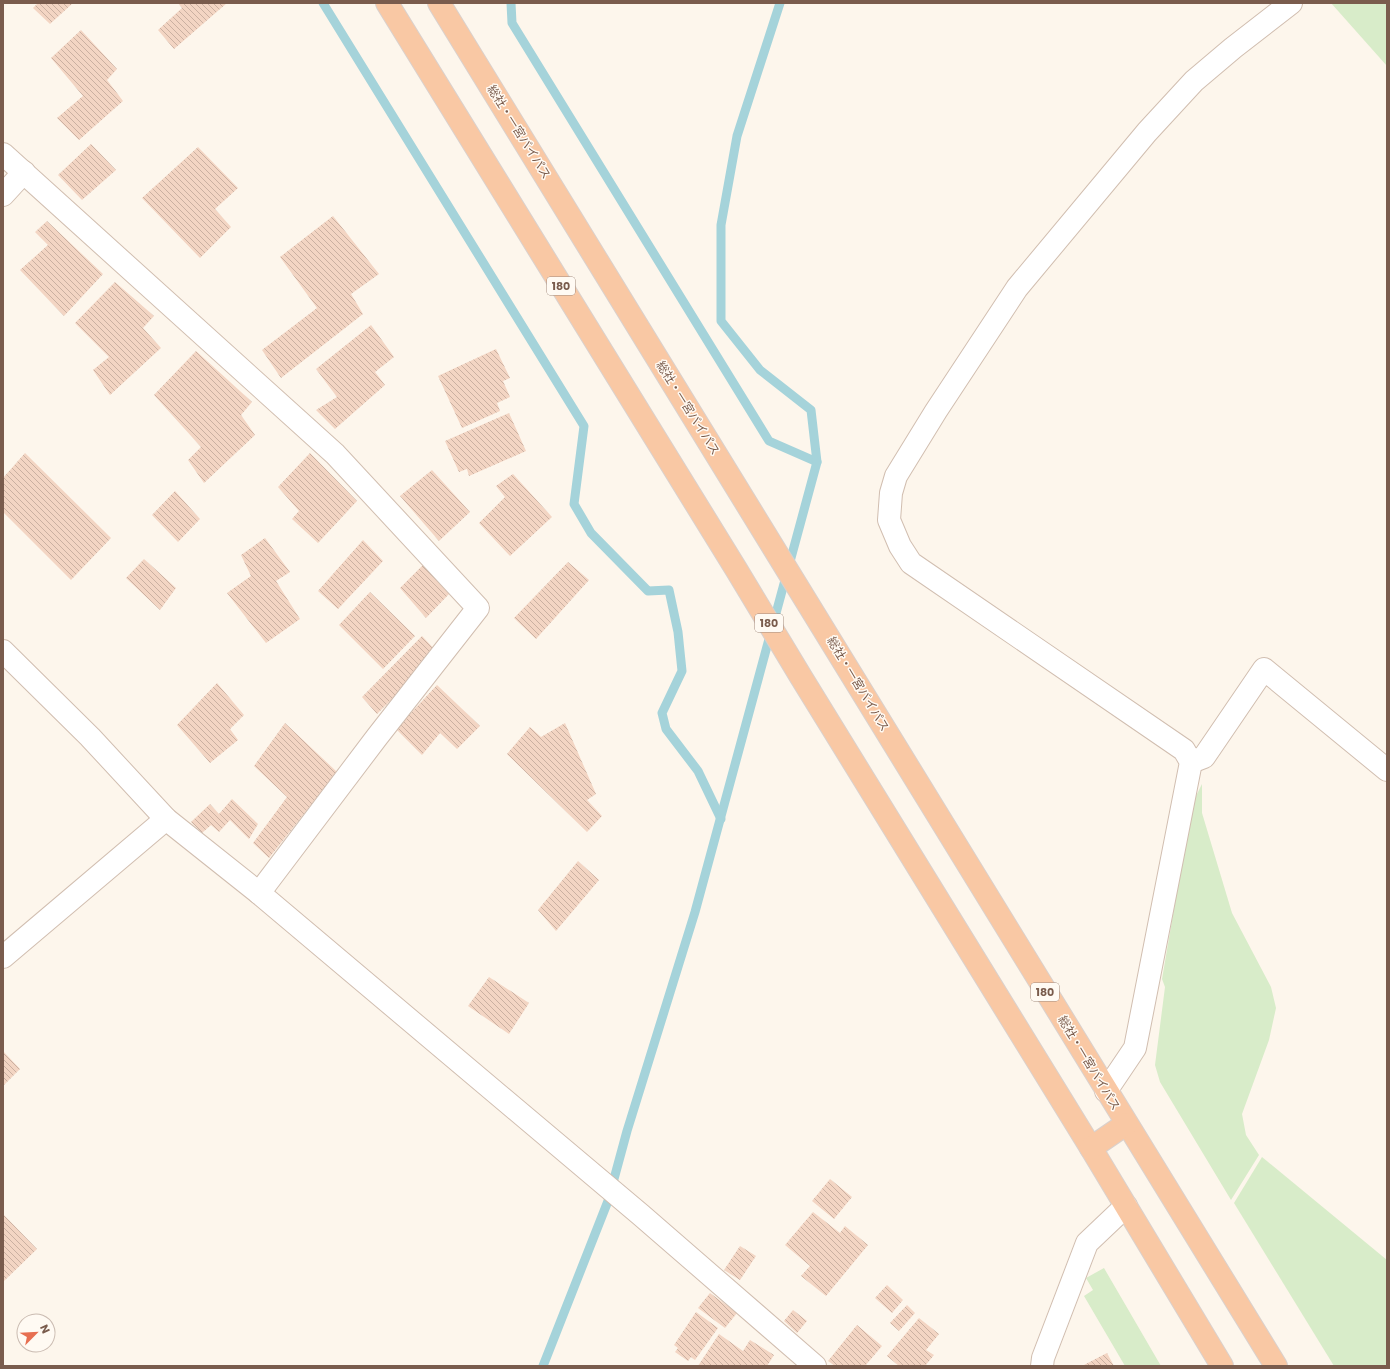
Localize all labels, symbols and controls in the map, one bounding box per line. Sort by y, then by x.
street label: 総社・一宮バイパス [484,82,555,182]
road number: 180 [547,277,575,295]
street label: 総社・一宮バイパス [653,358,724,458]
road number: 180 [755,614,783,632]
street label: 総社・一宮バイパス [823,633,893,734]
road number: 180 [1031,983,1059,1001]
street label: 総社・一宮バイパス [1054,1012,1124,1113]
north arrow [16,1313,56,1353]
text: N [36,1322,54,1336]

